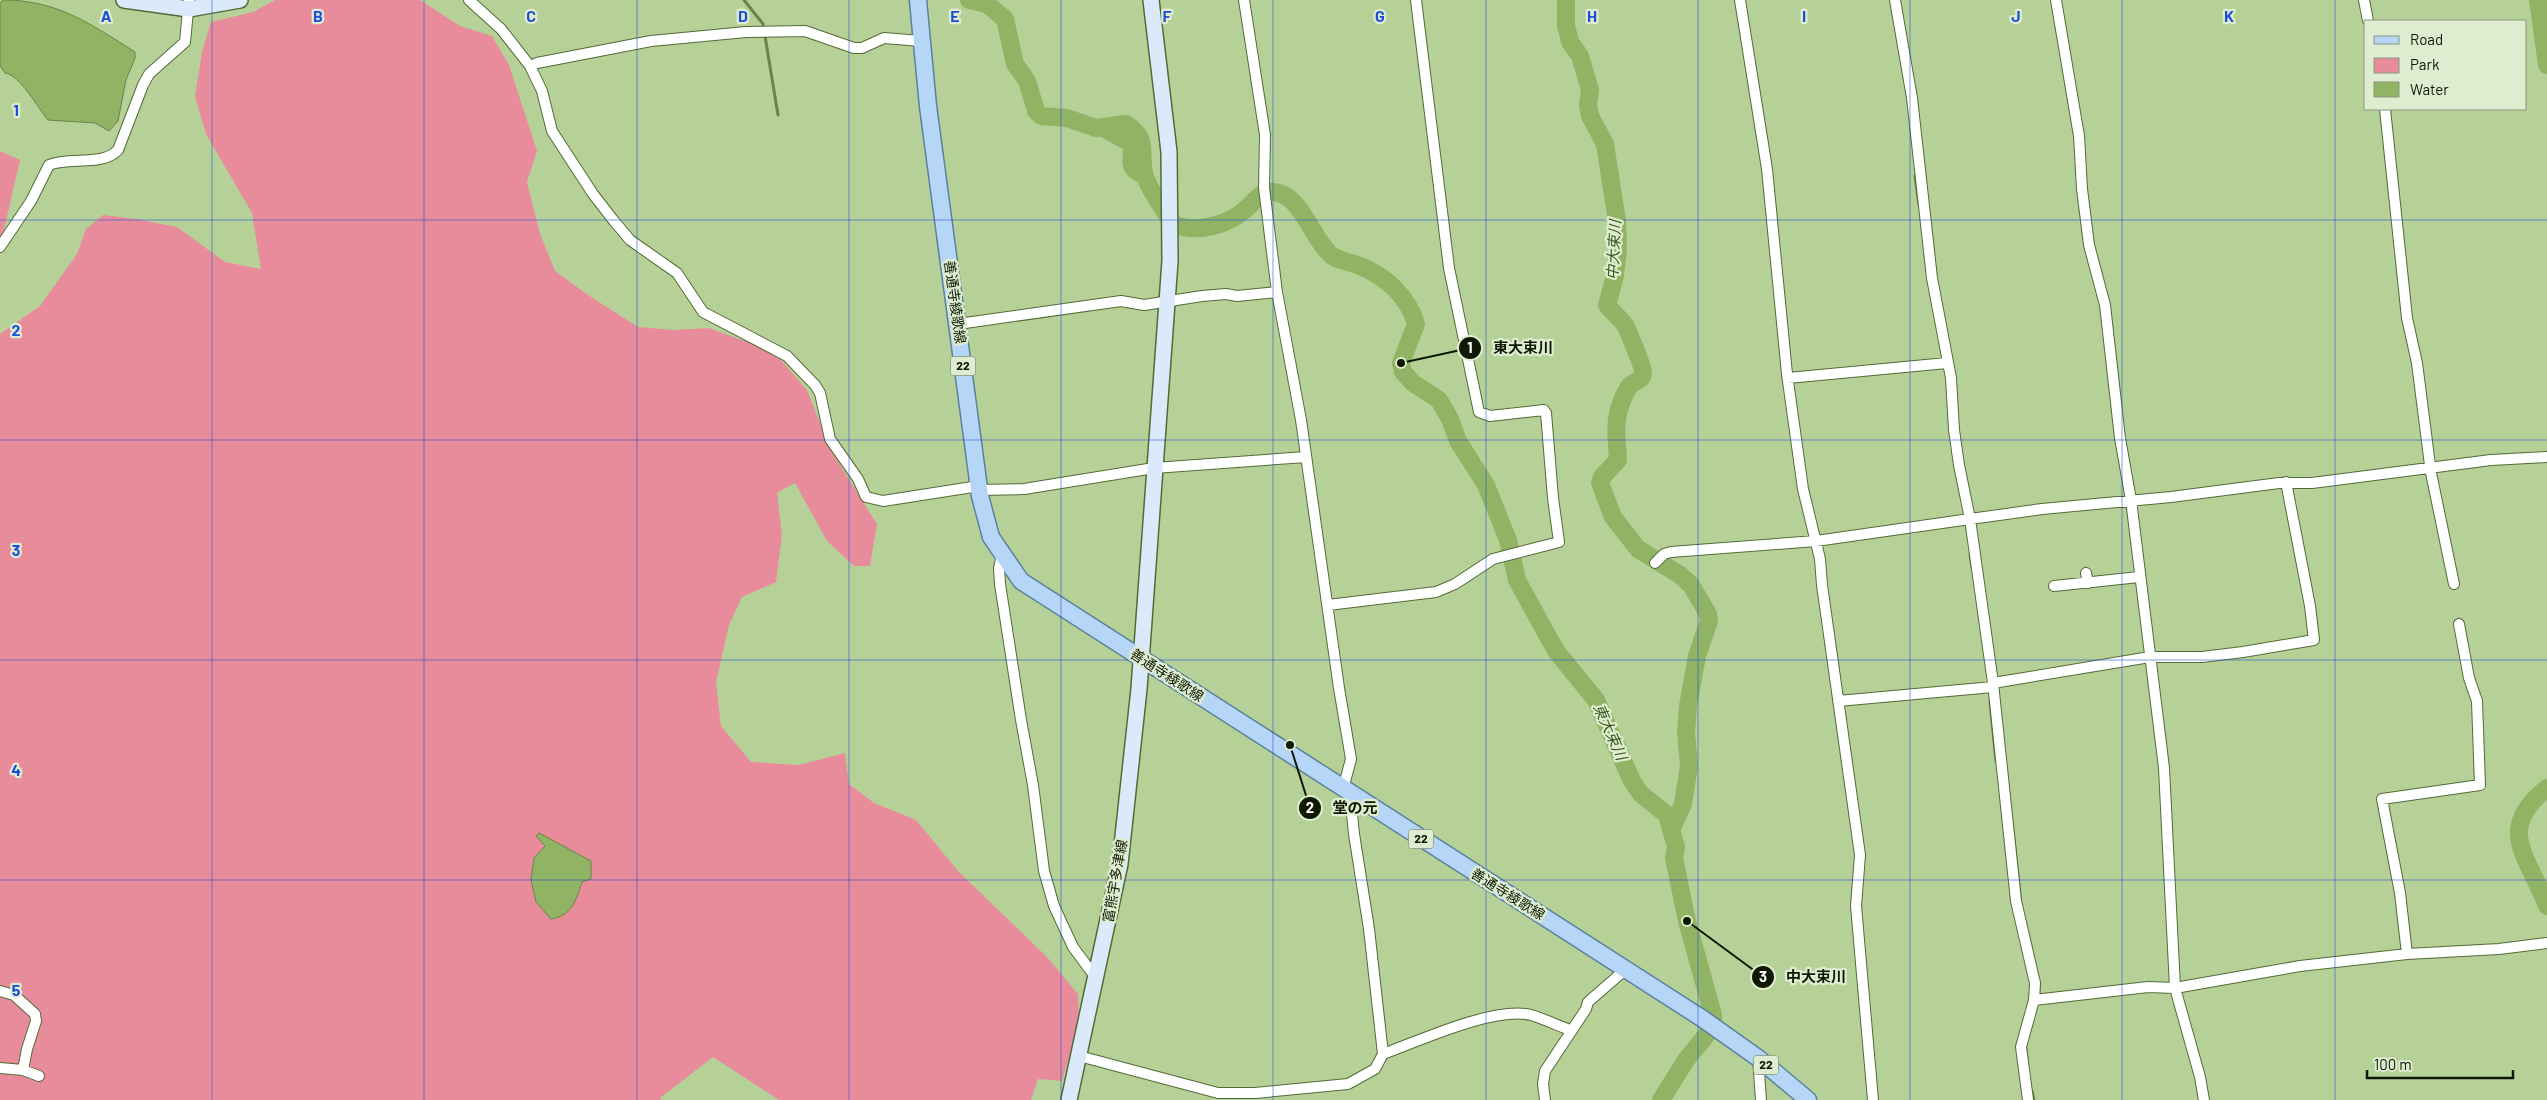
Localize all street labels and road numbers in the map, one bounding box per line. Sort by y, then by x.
street label: 善通寺綾歌線 [941,259,970,345]
road number: 22 [950,356,976,376]
street label: 善通寺綾歌線 [1127,645,1207,705]
road number: 22 [1408,830,1434,849]
street label: 富熊宇多津線 [1099,838,1130,924]
street label: 善通寺綾歌線 [1468,864,1548,923]
road number: 22 [1754,1056,1778,1074]

